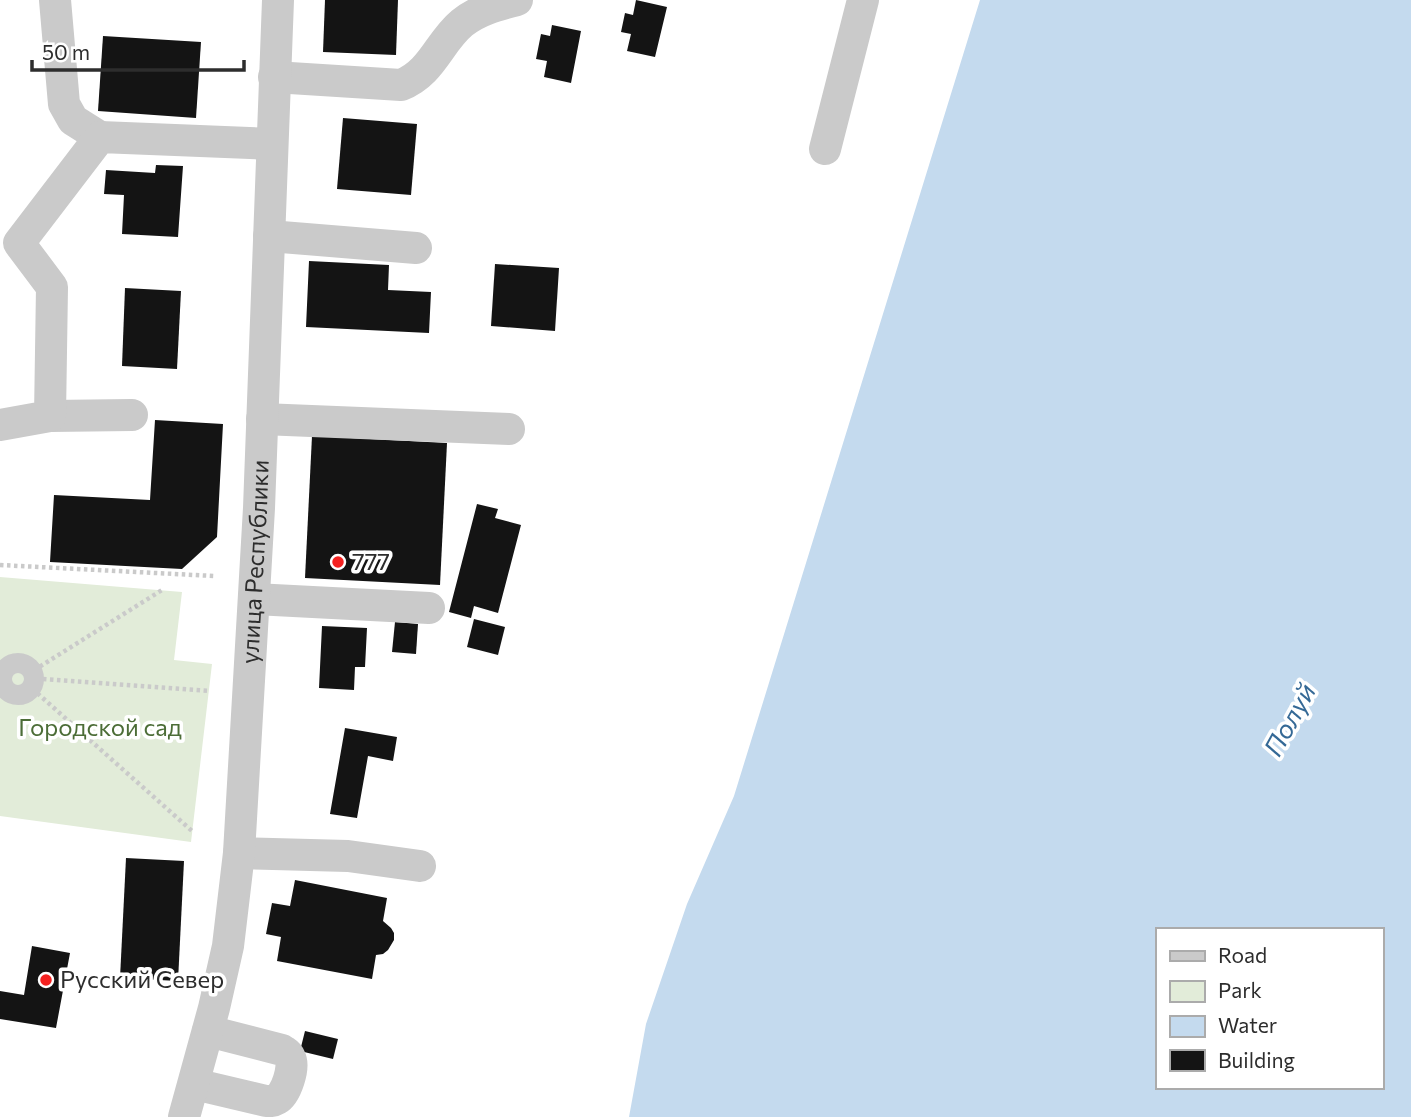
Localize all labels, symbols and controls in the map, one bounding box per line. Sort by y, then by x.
scale bar [32,28,243,72]
text: 50 m [42,39,90,64]
street label: улица Республики [234,459,274,664]
place label: 777 [352,546,390,575]
marker: 777 [330,554,346,570]
water label: Полуй [1256,678,1321,761]
park label: Городской сад [18,712,182,741]
legend [1156,928,1383,1089]
text: Road [1218,942,1267,967]
place label: Русский Север [60,964,224,993]
marker: Русский Север [38,972,54,988]
text: Park [1218,977,1262,1002]
text: Water [1218,1012,1277,1037]
text: Building [1218,1047,1295,1072]

